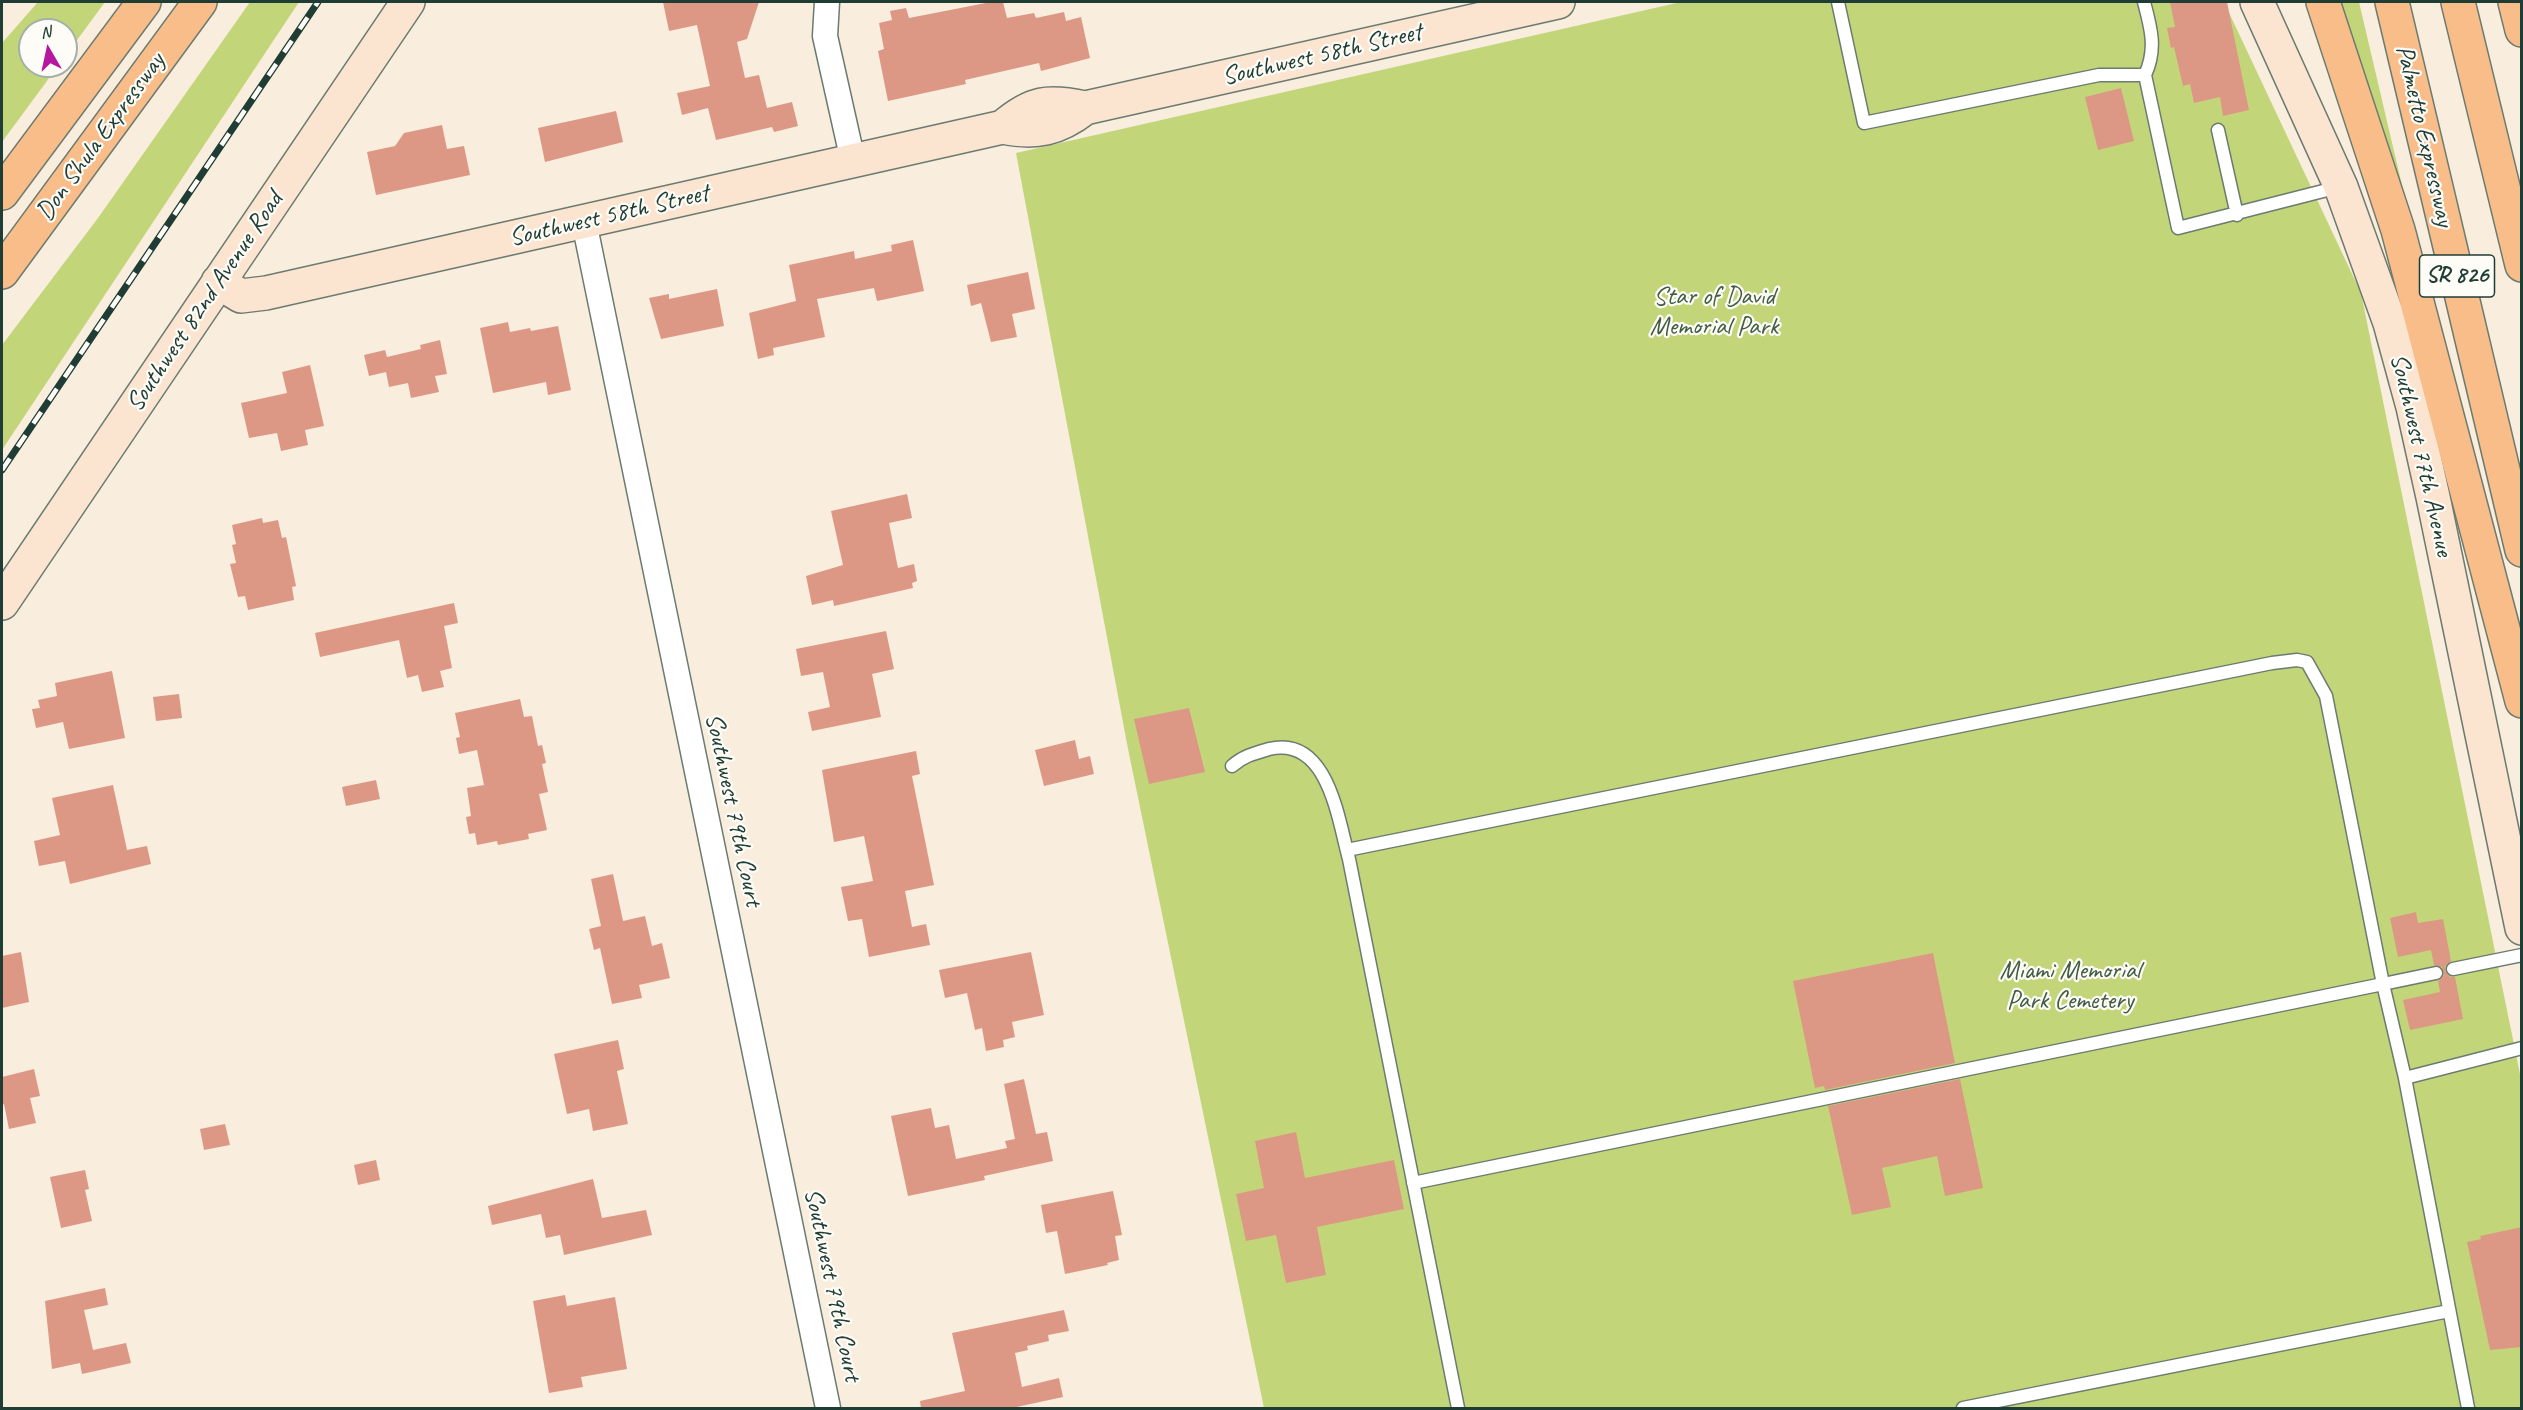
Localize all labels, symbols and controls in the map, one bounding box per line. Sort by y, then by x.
street label: Southwest 58th Street [1219,17,1425,93]
north arrow [18,18,78,78]
text: N [39,22,52,43]
street label: Palmetto Expressway [2388,42,2460,230]
street label: Don Shula Expressway [30,47,172,227]
street label: Southwest 58th Street [506,178,712,254]
street label: Southwest 82nd Avenue Road [120,186,290,418]
road number: SR 826 [2420,255,2494,297]
park label: Star of David Memorial Park [1650,281,1778,342]
street label: Southwest 77th Avenue [2383,351,2459,559]
street label: Southwest 79th Court [697,711,769,909]
park label: Miami Memorial Park Cemetery [2000,955,2140,1017]
street label: Southwest 79th Court [796,1186,868,1384]

